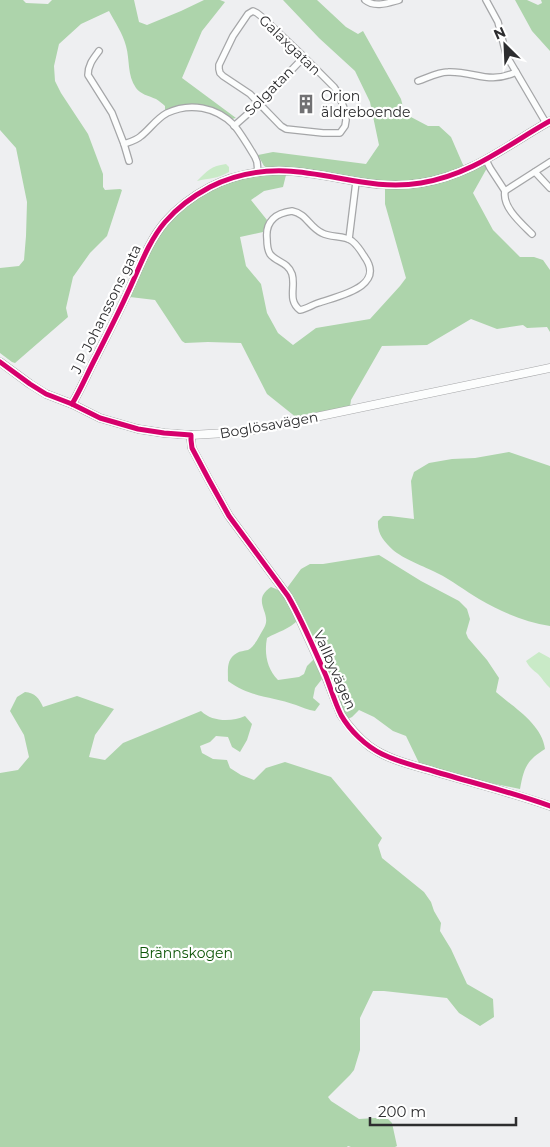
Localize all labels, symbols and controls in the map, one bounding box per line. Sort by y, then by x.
street label: Galaxgatan [255,11,325,79]
north arrow [480,20,530,70]
text: N [491,23,509,44]
street label: Solgatan [241,63,297,119]
place label: Orion äldreboende [321,87,411,121]
building icon: Orion äldreboende [295,93,317,115]
street label: J P Johanssons gata [66,242,145,377]
street label: Boglösavägen [218,407,320,443]
street label: Vallbyvägen [310,628,360,712]
park label: Brännskogen [139,944,233,962]
scale bar [370,1094,516,1126]
text: 200 m [378,1102,426,1121]

